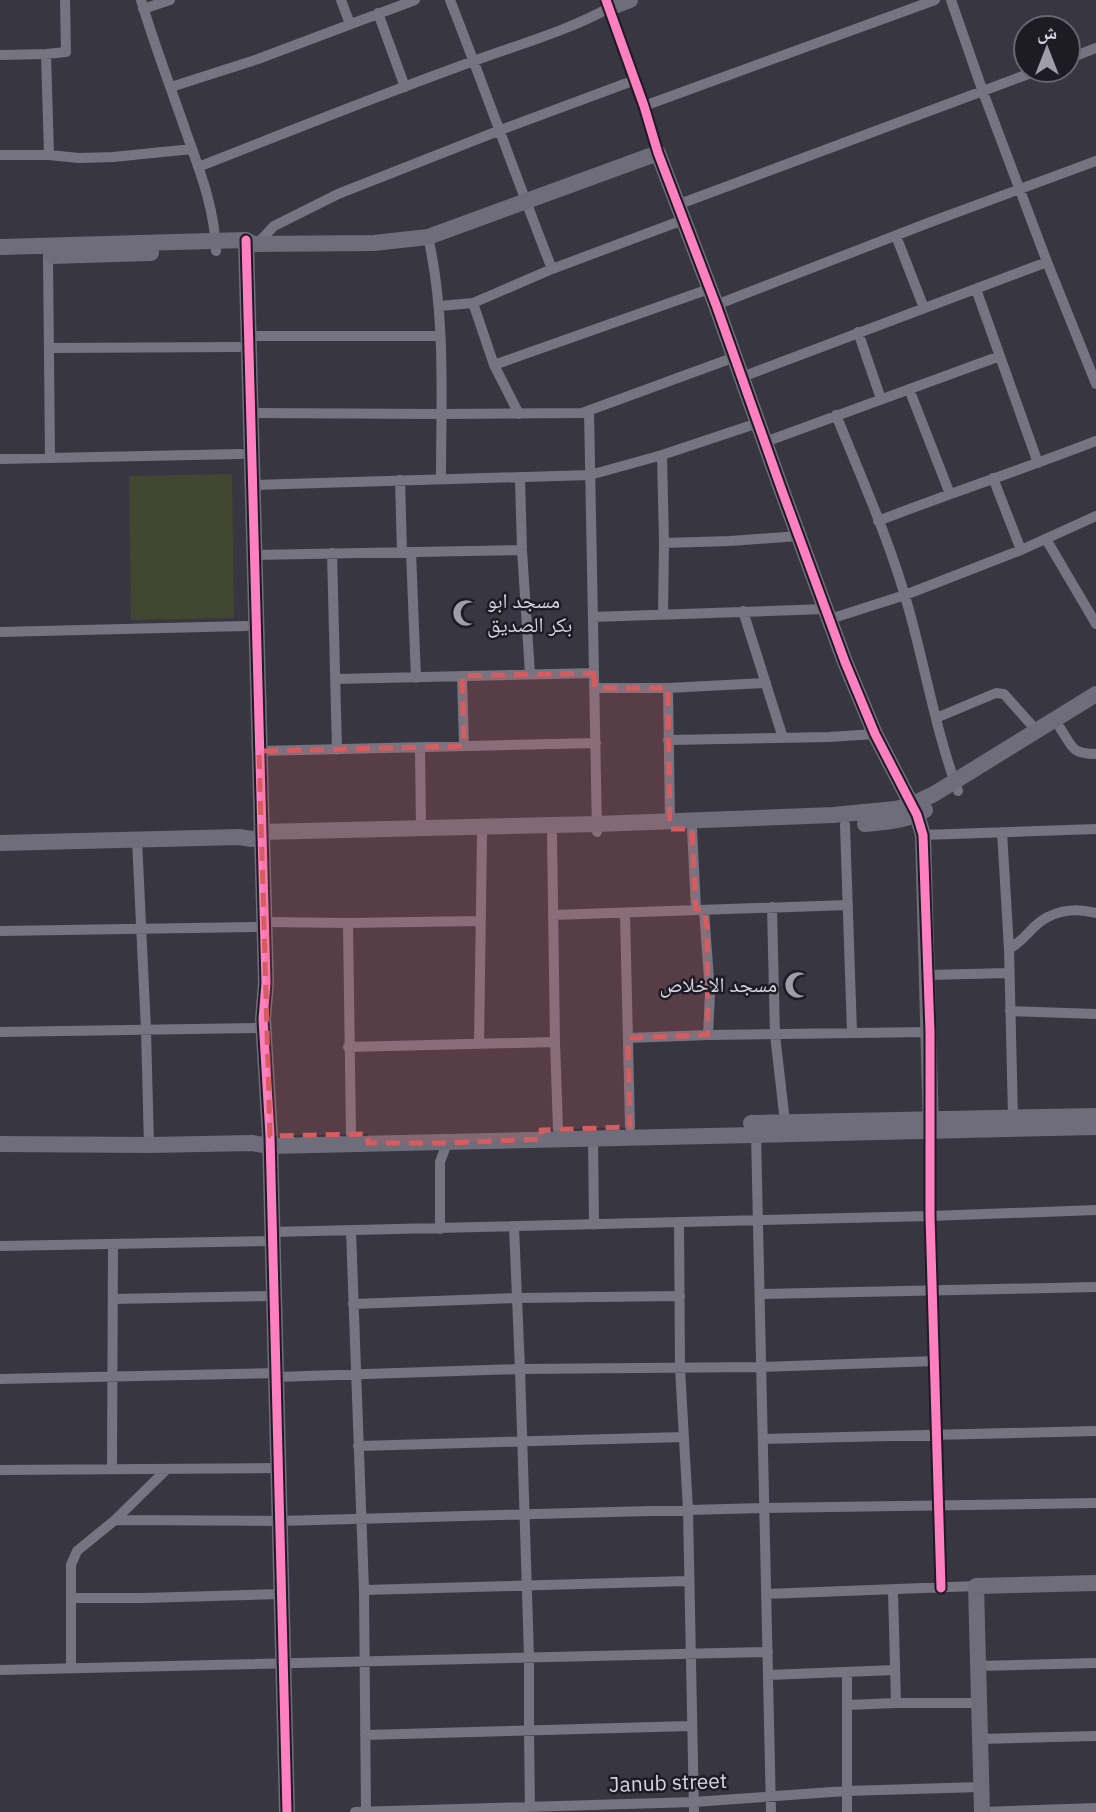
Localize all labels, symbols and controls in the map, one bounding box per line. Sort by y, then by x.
north arrow [1012,14,1082,84]
text: ش [1037,20,1057,44]
place label: مسجد ابو بكر الصديق [487,586,572,638]
mosque icon: مسجد ابو بكر الصديق [451,598,481,628]
place label: مسجد الاخلاص [660,970,777,998]
mosque icon: مسجد الاخلاص [783,970,813,1000]
street label: Janub street [608,1766,728,1798]

